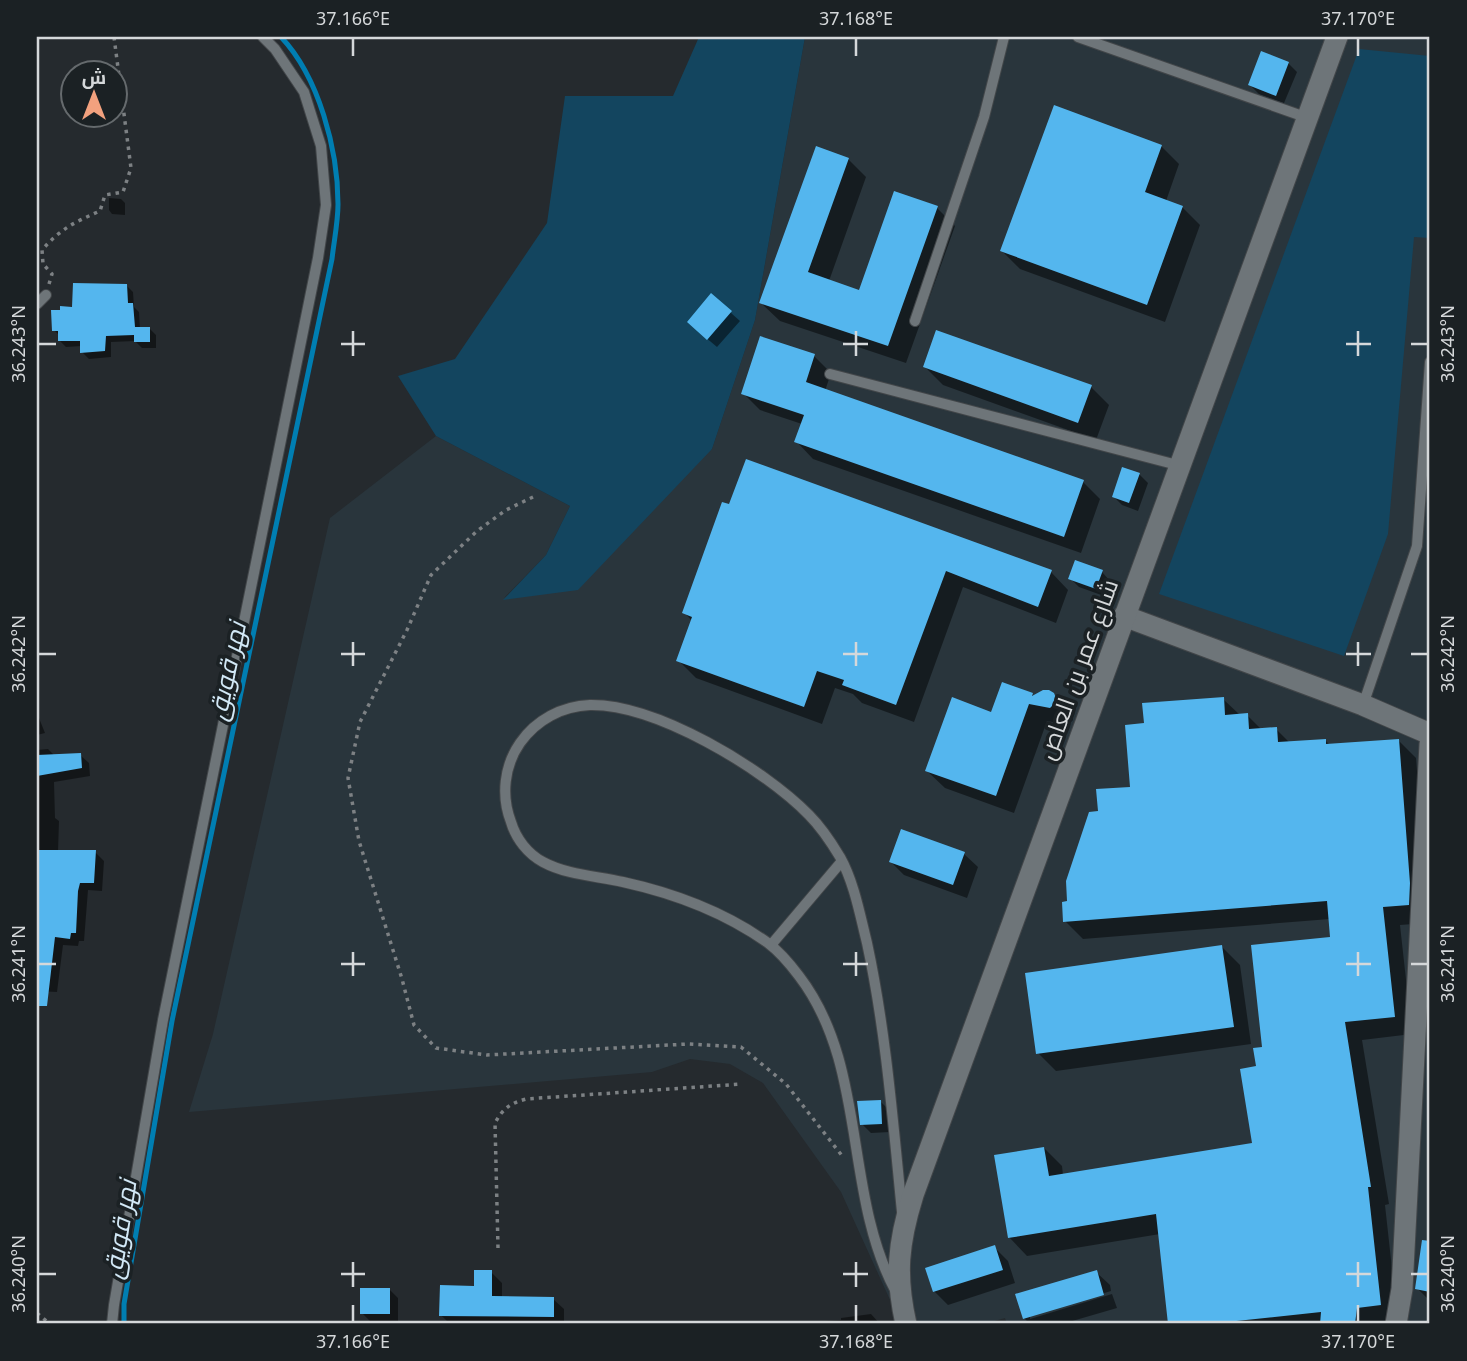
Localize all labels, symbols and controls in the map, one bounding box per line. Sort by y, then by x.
text: 37.166°E [316,6,390,30]
text: 37.168°E [819,6,893,30]
text: 37.170°E [1321,6,1395,30]
north arrow [60,60,130,130]
text: ش [82,64,106,90]
text: 36.243°N [6,305,30,383]
text: 36.243°N [1435,305,1459,383]
street label: شارع عمر بن العاص [1029,574,1126,764]
text: 36.242°N [6,615,30,693]
text: 36.242°N [1435,615,1459,693]
water label: نهر قويق [198,616,255,723]
text: 36.241°N [6,925,30,1003]
text: 36.241°N [1435,925,1459,1003]
water label: نهر قويق [93,1174,145,1281]
text: 36.240°N [6,1235,30,1313]
text: 36.240°N [1435,1235,1459,1313]
text: 37.166°E [316,1329,390,1353]
text: 37.168°E [819,1329,893,1353]
text: 37.170°E [1321,1329,1395,1353]

